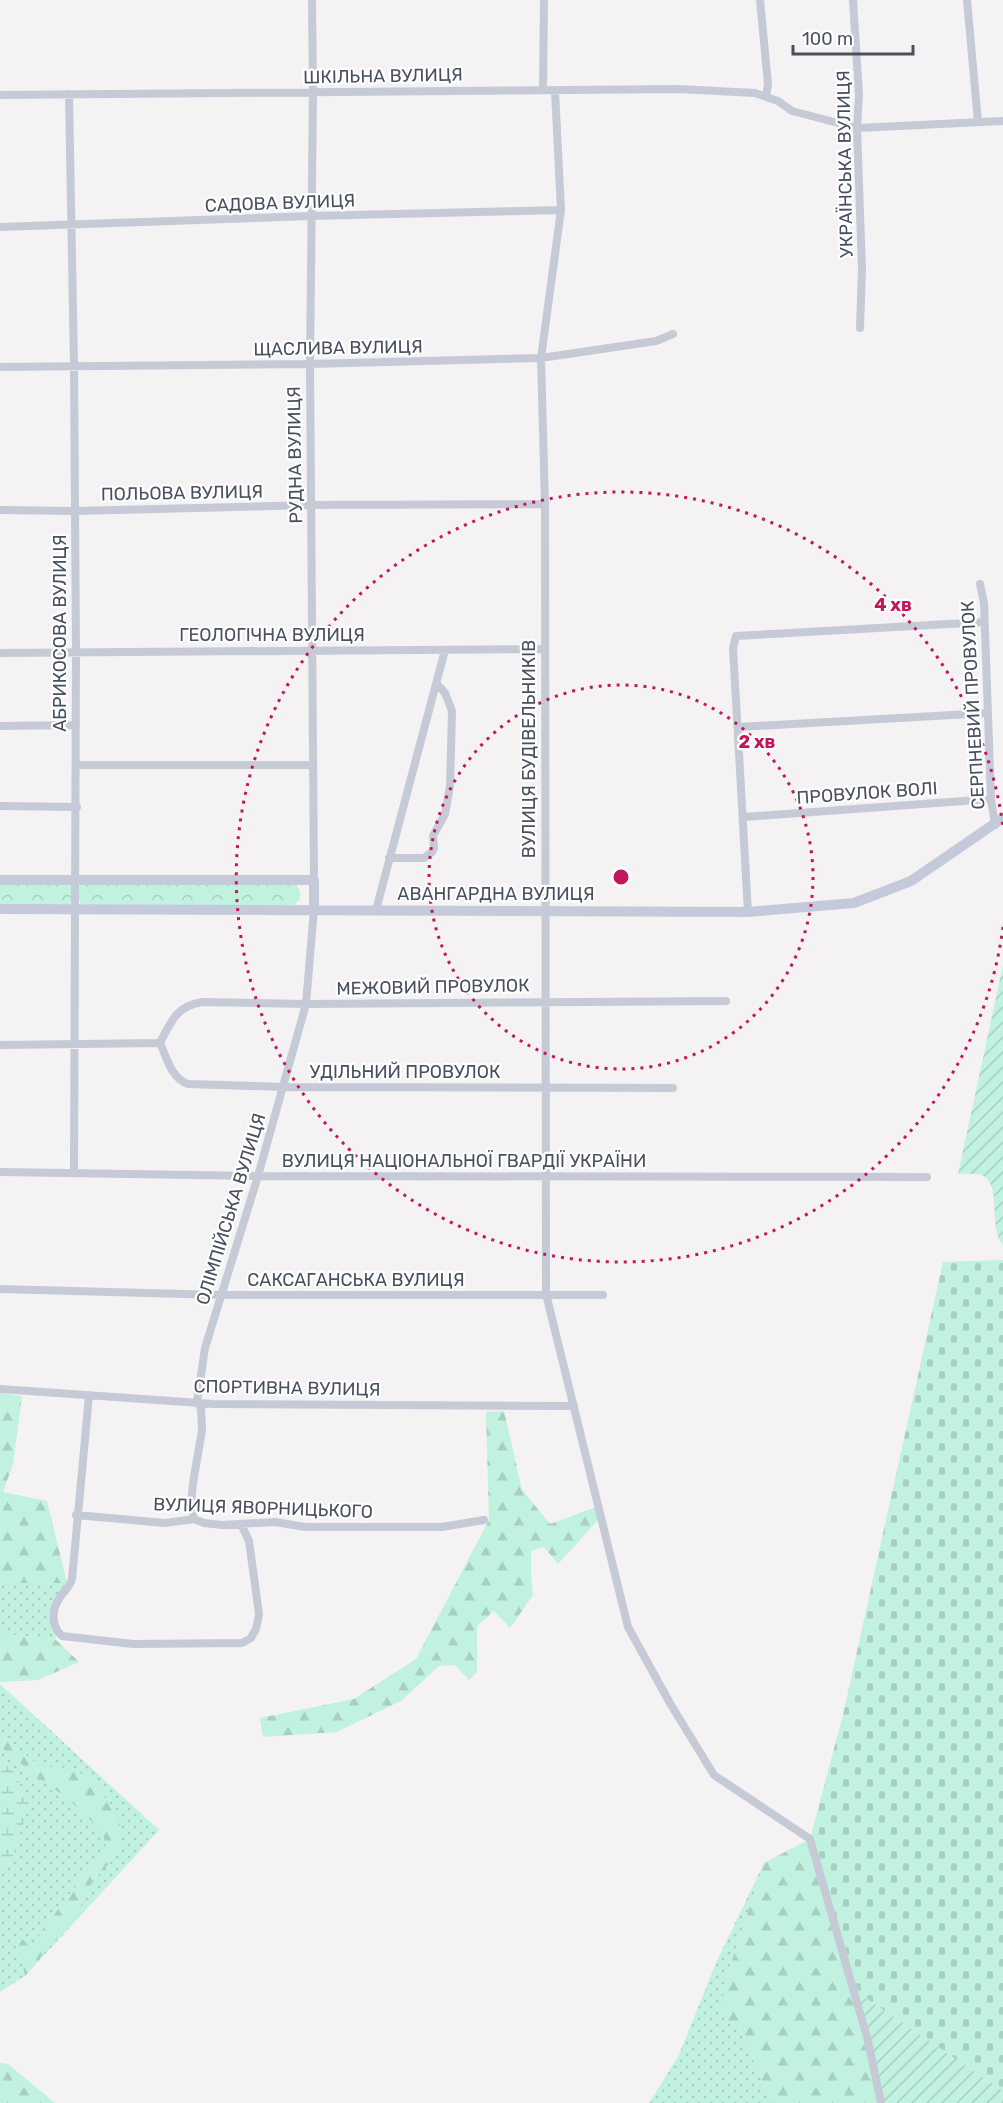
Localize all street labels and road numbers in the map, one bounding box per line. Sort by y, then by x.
street label: ШКІЛЬНА ВУЛИЦЯ [303,64,463,88]
street label: УКРАЇНСЬКА ВУЛИЦЯ [832,70,858,258]
street label: САДОВА ВУЛИЦЯ [204,189,356,217]
street label: ЩАСЛИВА ВУЛИЦЯ [253,336,423,360]
street label: РУДНА ВУЛИЦЯ [283,386,307,524]
street label: ПОЛЬОВА ВУЛИЦЯ [101,481,263,505]
street label: АБРИКОСОВА ВУЛИЦЯ [49,534,71,732]
street label: СЕРПНЕВИЙ ПРОВУЛОК [957,600,989,810]
street label: ГЕОЛОГІЧНА ВУЛИЦЯ [179,624,365,646]
street label: ВУЛИЦЯ БУДІВЕЛЬНИКІВ [518,640,540,858]
street label: ПРОВУЛОК ВОЛІ [796,777,938,809]
street label: АВАНГАРДНА ВУЛИЦЯ [397,883,595,905]
street label: МЕЖОВИЙ ПРОВУЛОК [336,974,530,1000]
street label: УДІЛЬНИЙ ПРОВУЛОК [310,1061,500,1083]
street label: ОЛІМПІЙСЬКА ВУЛИЦЯ [191,1111,271,1307]
street label: ВУЛИЦЯ НАЦІОНАЛЬНОЇ ГВАРДІЇ УКРАЇНИ [282,1150,646,1172]
street label: САКСАГАНСЬКА ВУЛИЦЯ [247,1269,465,1291]
street label: СПОРТИВНА ВУЛИЦЯ [193,1375,381,1401]
street label: ВУЛИЦЯ ЯВОРНИЦЬКОГО [153,1493,373,1523]

